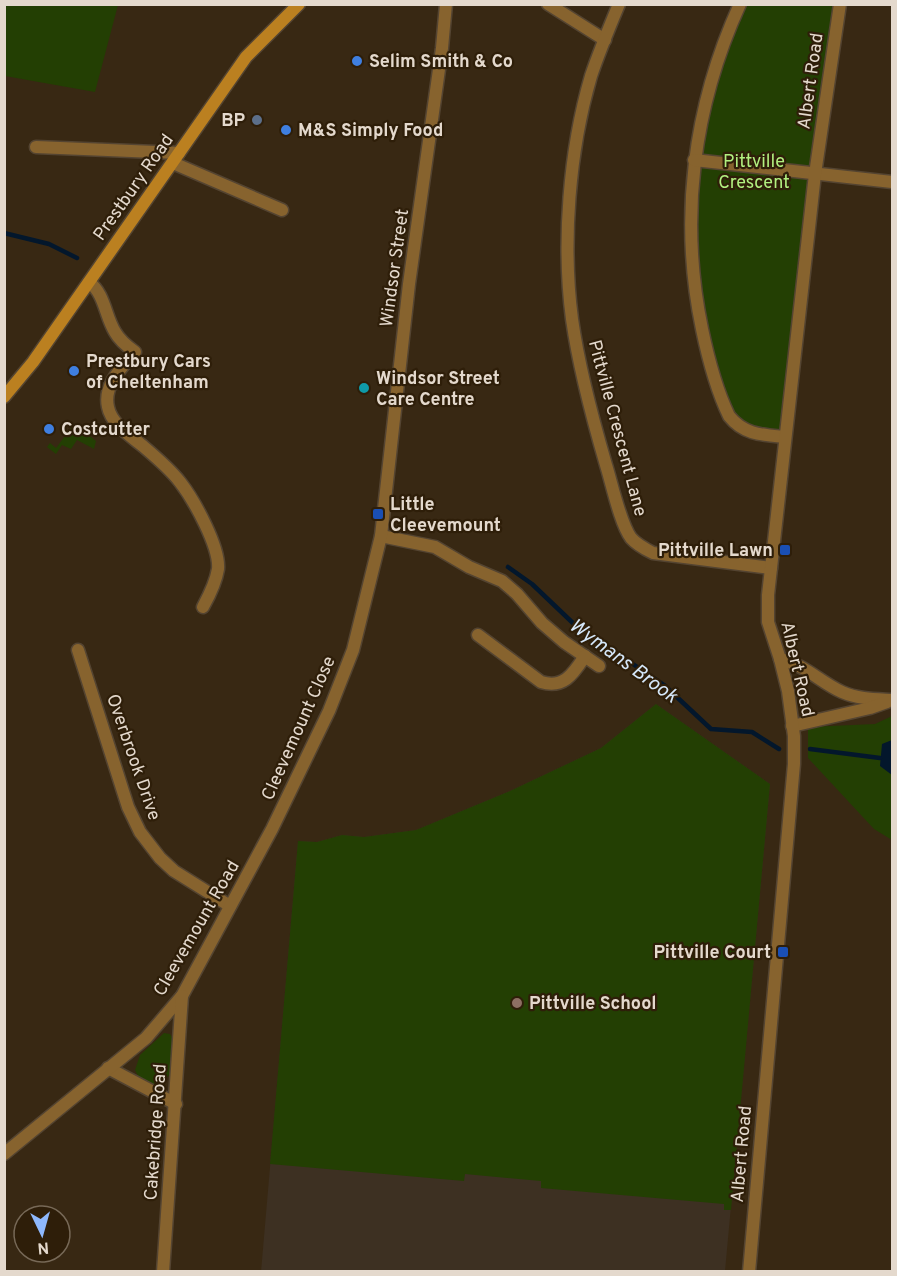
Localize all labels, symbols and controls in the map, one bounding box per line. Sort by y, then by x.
street label: Albert Road [793,31,830,131]
place label: Selim Smith & Co [369,51,513,74]
marker: Selim Smith & Co [350,54,364,68]
place label: BP [221,110,246,133]
marker: BP [250,113,264,127]
place label: M&S Simply Food [298,120,443,143]
marker: M&S Simply Food [279,123,293,137]
street label: Prestbury Road [89,130,180,246]
park label: Pittville Crescent [718,151,790,195]
street label: Windsor Street [376,208,415,329]
street label: Pittville Crescent Lane [582,338,651,519]
place label: Prestbury Cars of Cheltenham [86,351,211,395]
marker: Prestbury Cars of Cheltenham [67,364,81,378]
place label: Windsor Street Care Centre [376,368,500,412]
marker: Windsor Street Care Centre [357,381,371,395]
place label: Costcutter [61,419,151,442]
marker: Costcutter [42,422,56,436]
place label: Little Cleevemount [390,494,501,538]
marker: Little Cleevemount [371,507,385,521]
place label: Pittville Lawn [658,540,773,563]
marker: Pittville Lawn [778,543,792,557]
water label: Wymans Brook [563,613,683,710]
street label: Albert Road [774,619,819,719]
street label: Cleevemount Close [257,653,342,804]
street label: Overbrook Drive [100,691,165,824]
street label: Cleevemount Road [149,857,246,1001]
place label: Pittville Court [653,942,771,965]
marker: Pittville Court [776,945,790,959]
place label: Pittville School [529,993,657,1016]
marker: Pittville School [510,996,524,1010]
street label: Cakebridge Road [140,1063,173,1201]
street label: Albert Road [727,1105,758,1204]
north arrow [12,1204,72,1264]
text: N [37,1236,50,1257]

